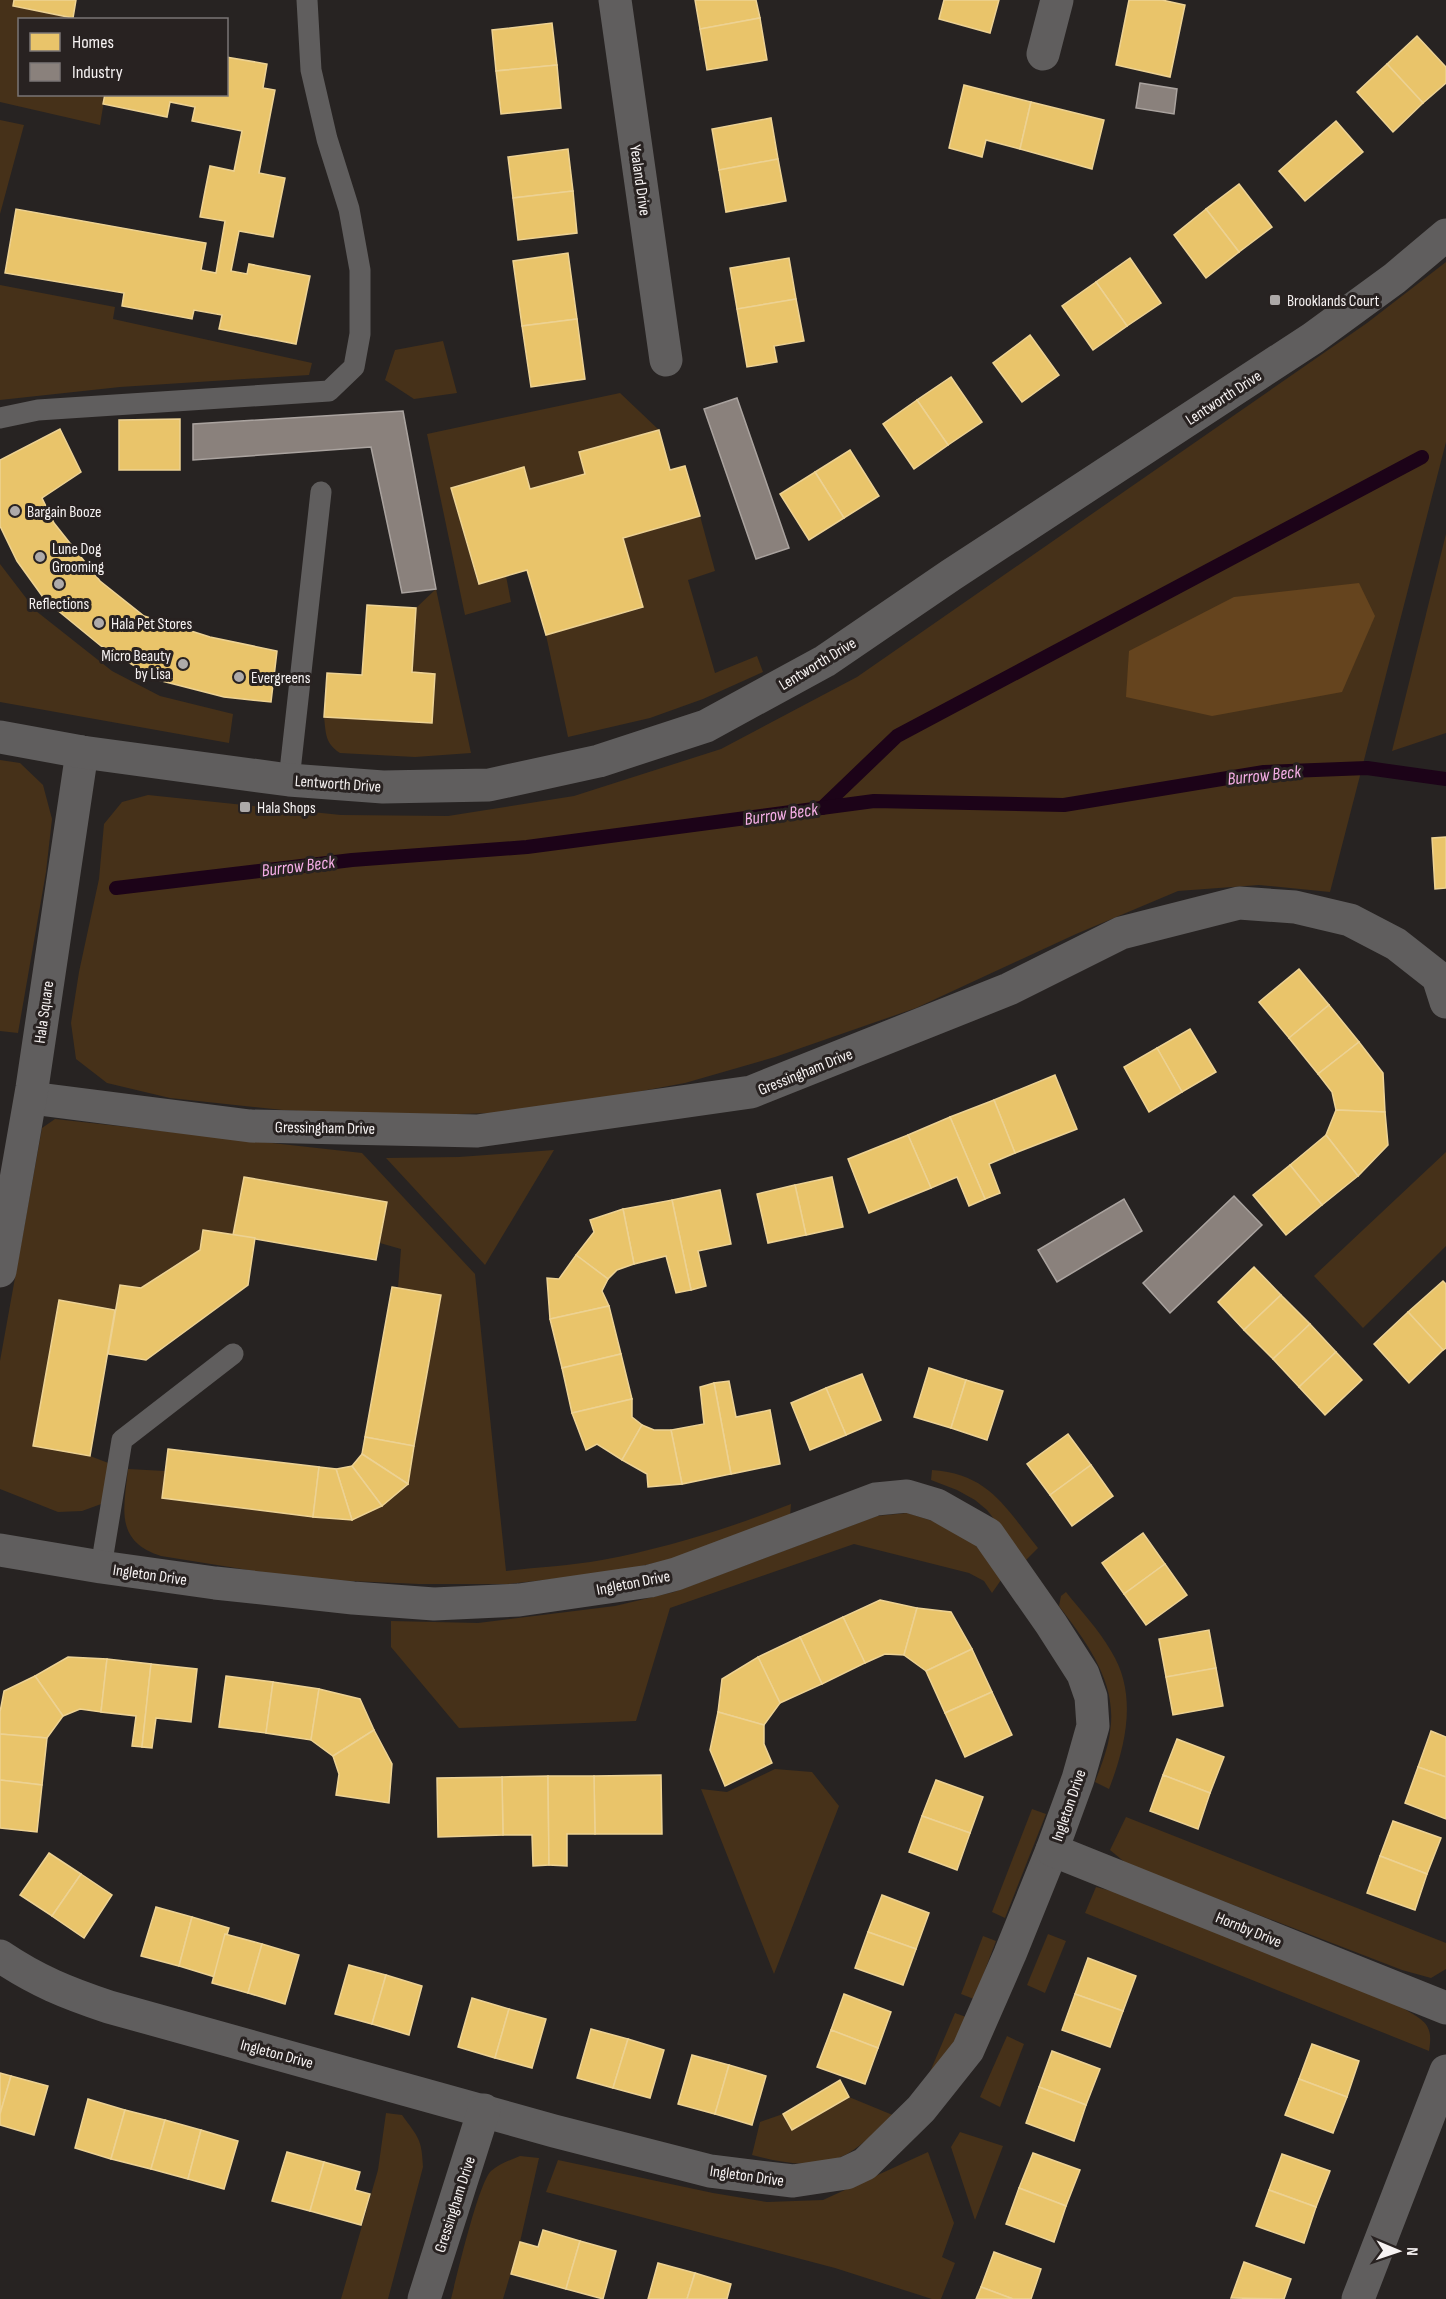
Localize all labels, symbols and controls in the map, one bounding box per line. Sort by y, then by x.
legend [18,18,228,96]
text: Homes [72,32,114,53]
text: Industry [72,62,123,83]
street label: Yealand Drive [625,143,654,217]
place label: Brooklands Court [1287,292,1380,311]
marker: Brooklands Court [1268,293,1282,307]
street label: Lentworth Drive [1182,367,1265,430]
place label: Bargain Booze [27,503,101,522]
marker: Bargain Booze [8,504,22,518]
place label: Lune Dog Grooming [52,540,104,577]
marker: Lune Dog Grooming [33,550,47,564]
marker: Reflections [52,577,66,591]
place label: Reflections [29,595,89,614]
place label: Hala Pet Stores [111,615,193,634]
marker: Hala Pet Stores [92,616,106,630]
street label: Lentworth Drive [776,634,860,695]
place label: Micro Beauty by Lisa [101,647,171,684]
marker: Micro Beauty by Lisa [176,657,190,671]
place label: Evergreens [251,669,311,688]
marker: Evergreens [232,670,246,684]
water label: Burrow Beck [1226,761,1303,790]
street label: Lentworth Drive [294,772,382,797]
place label: Hala Shops [257,799,316,818]
water label: Burrow Beck [743,799,820,830]
marker: Hala Shops [238,800,252,814]
water label: Burrow Beck [260,851,337,881]
street label: Hala Square [31,980,58,1045]
street label: Gressingham Drive [756,1045,856,1100]
street label: Gressingham Drive [275,1118,375,1139]
street label: Ingleton Drive [112,1561,188,1590]
street label: Ingleton Drive [595,1567,672,1600]
street label: Ingleton Drive [1048,1767,1091,1844]
street label: Hornby Drive [1213,1909,1284,1952]
street label: Ingleton Drive [238,2036,315,2073]
street label: Gressingham Drive [431,2154,480,2255]
street label: Ingleton Drive [709,2162,785,2191]
north arrow [1368,2221,1428,2281]
text: N [1402,2247,1421,2256]

